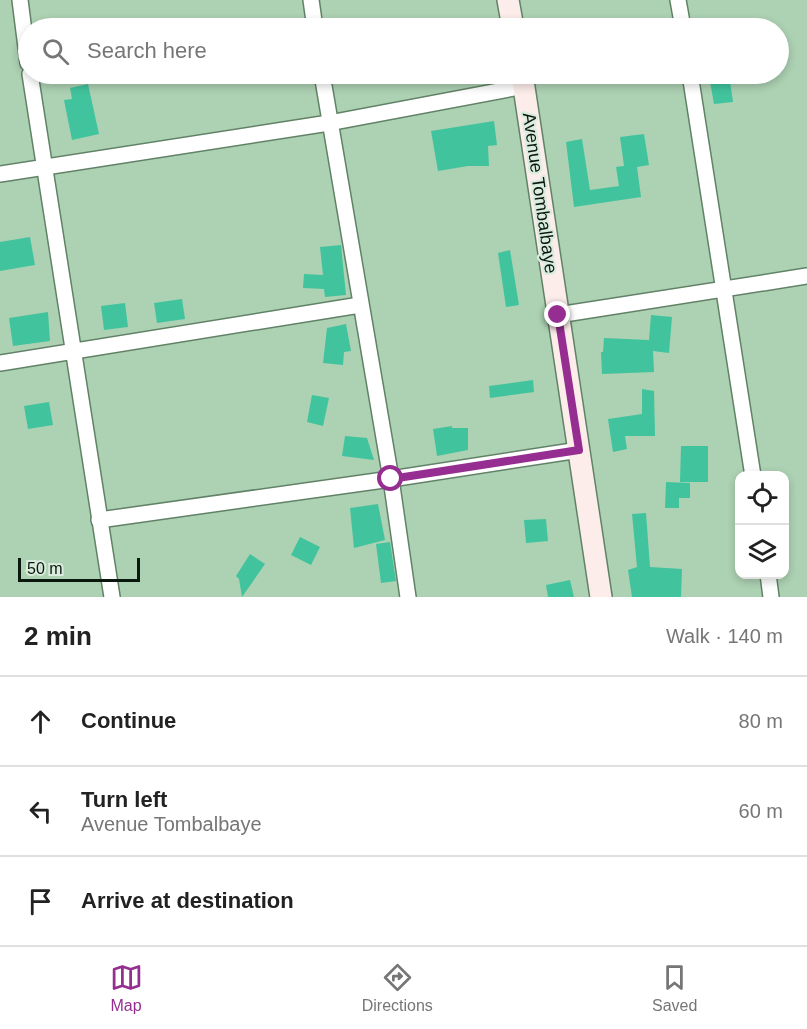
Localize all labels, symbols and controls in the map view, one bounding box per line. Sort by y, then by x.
search box [18,18,789,84]
icon: search [39,35,72,68]
text: Search here [87,38,207,63]
street label: Avenue Tombalbaye [519,111,561,275]
route end [544,301,570,327]
route start [377,465,403,491]
map controls [735,471,789,579]
button: locate [735,471,789,525]
button: layers [735,525,789,579]
scale bar [18,555,140,582]
text: 50 m [27,560,63,577]
text: 2 min [24,621,92,651]
text: Walk · 140 m [666,625,783,647]
icon: ahead [24,705,57,738]
text: Continue [81,708,176,733]
text: 80 m [739,710,783,732]
text: Turn left [81,787,167,812]
icon: left [24,795,57,828]
text: 60 m [739,800,783,822]
text: Avenue Tombalbaye [81,813,262,835]
icon: arrive [24,885,57,918]
text: Arrive at destination [81,888,294,913]
tab: Map [110,961,143,1015]
tab: Directions [362,961,433,1015]
tab: Saved [652,961,697,1015]

